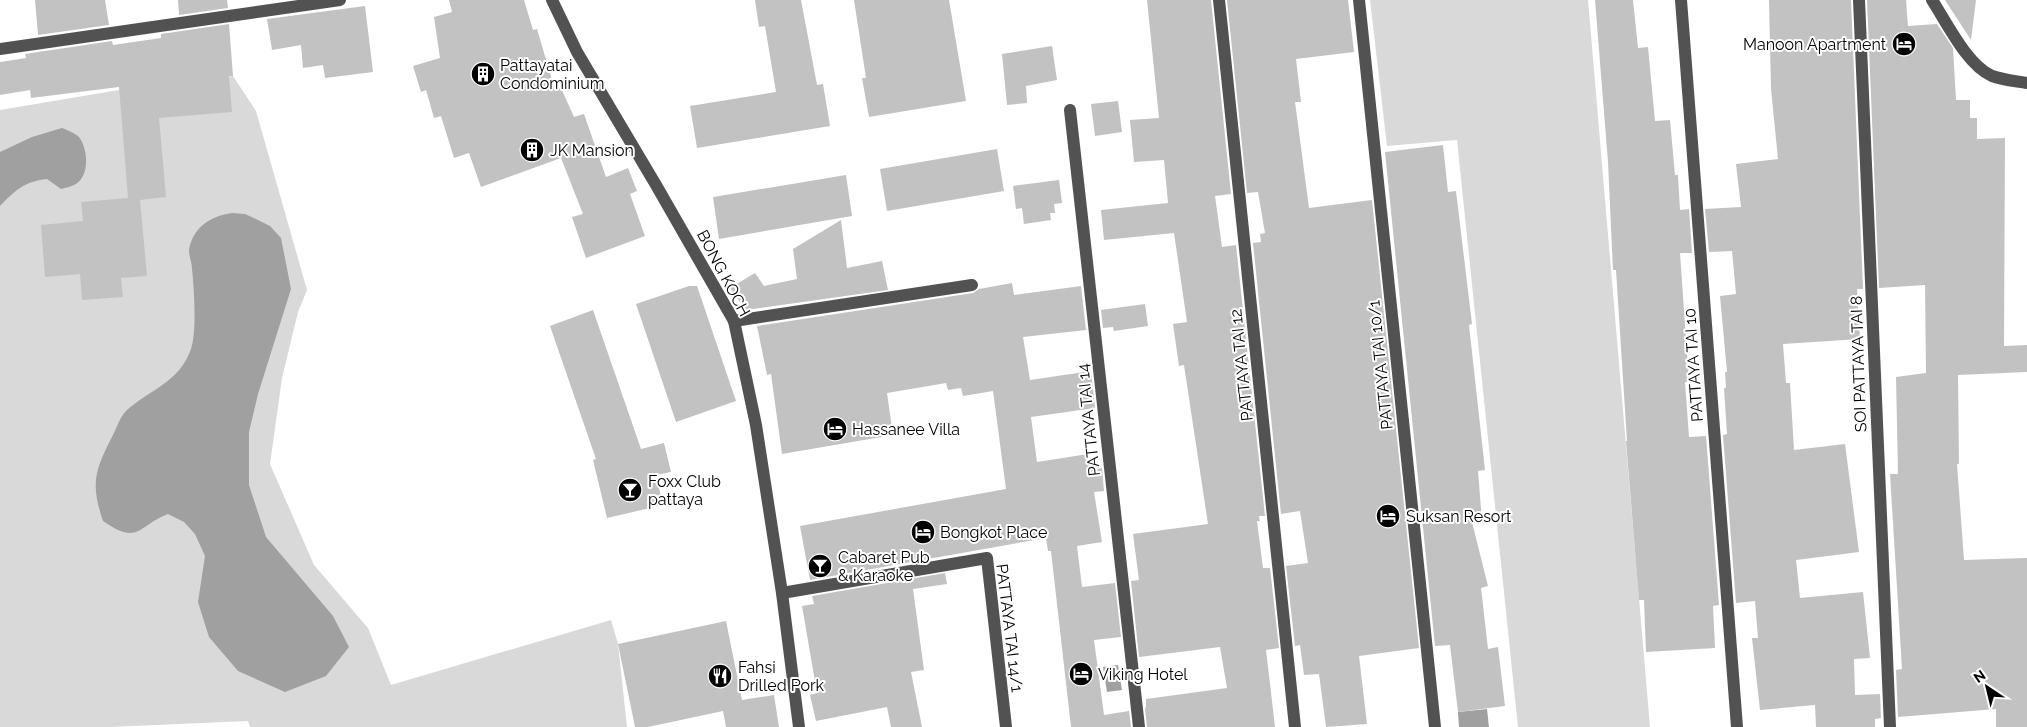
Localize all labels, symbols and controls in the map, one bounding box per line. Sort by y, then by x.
hotel icon: Manoon Apartment [1891,31,1917,57]
place label: Manoon Apartment [1743,35,1887,54]
place label: Pattayatai Condominium [500,56,605,93]
building icon: Pattayatai Condominium [470,61,496,87]
building icon: JK Mansion [519,137,545,163]
place label: JK Mansion [550,141,634,160]
street label: BONG KOCH [693,227,754,320]
street label: SOI PATTAYA TAI 8 [1847,295,1870,433]
street label: PATTAYA TAI 10/1 [1364,299,1397,431]
street label: PATTAYA TAI 10 [1680,307,1707,423]
street label: PATTAYA TAI 12 [1226,308,1257,422]
street label: PATTAYA TAI 14 [1073,362,1104,477]
hotel icon: Hassanee Villa [822,416,848,442]
place label: Hassanee Villa [852,420,960,439]
place label: Foxx Club pattaya [648,472,721,509]
bar icon: Foxx Club pattaya [617,477,643,503]
hotel icon: Suksan Resort [1375,503,1401,529]
place label: Suksan Resort [1406,507,1512,526]
hotel icon: Bongkot Place [910,519,936,545]
place label: Bongkot Place [940,523,1047,542]
place label: Cabaret Pub & Karaoke [838,548,930,585]
bar icon: Cabaret Pub & Karaoke [807,553,833,579]
street label: PATTAYA TAI 14/1 [992,563,1027,694]
place label: Fahsi Drilled Pork [738,658,825,695]
hotel icon: Viking Hotel [1068,661,1094,687]
north arrow [1962,662,2012,712]
restaurant icon: Fahsi Drilled Pork [707,663,733,689]
place label: Viking Hotel [1098,665,1188,684]
text: N [1971,667,1989,686]

